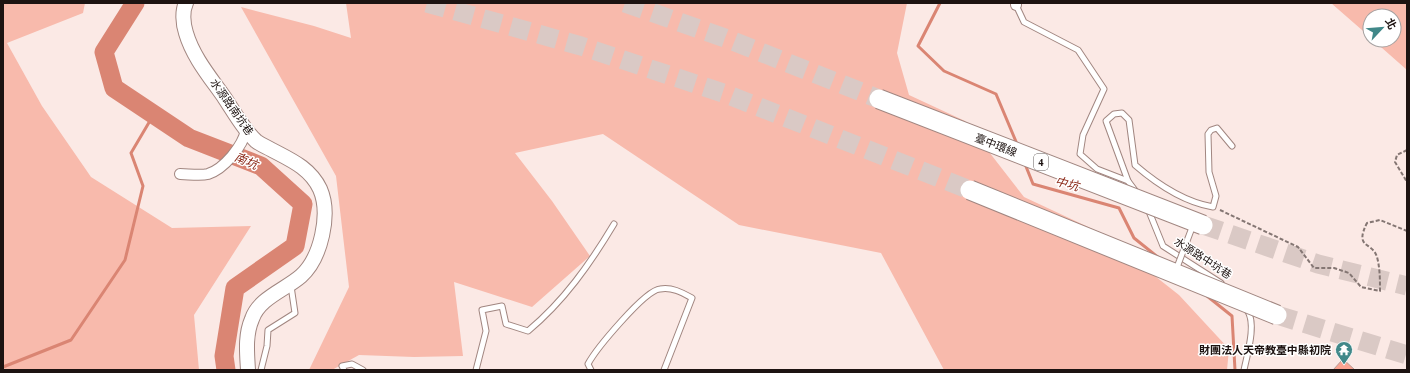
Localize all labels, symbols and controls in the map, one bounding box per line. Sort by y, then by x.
north arrow [1362,8,1402,48]
text: 北 [1381,16,1400,32]
street label: 水源路南坑巷 [207,76,257,139]
street label: 臺中環線 [973,131,1019,160]
water label: 南坑 [232,149,262,174]
road number: 4 [1034,154,1048,170]
water label: 中坑 [1053,173,1083,195]
street label: 水源路中坑巷 [1171,234,1234,283]
temple icon: 財團法人天帝教臺中縣初院 [1334,340,1354,365]
place label: 財團法人天帝教臺中縣初院 [1199,343,1331,358]

